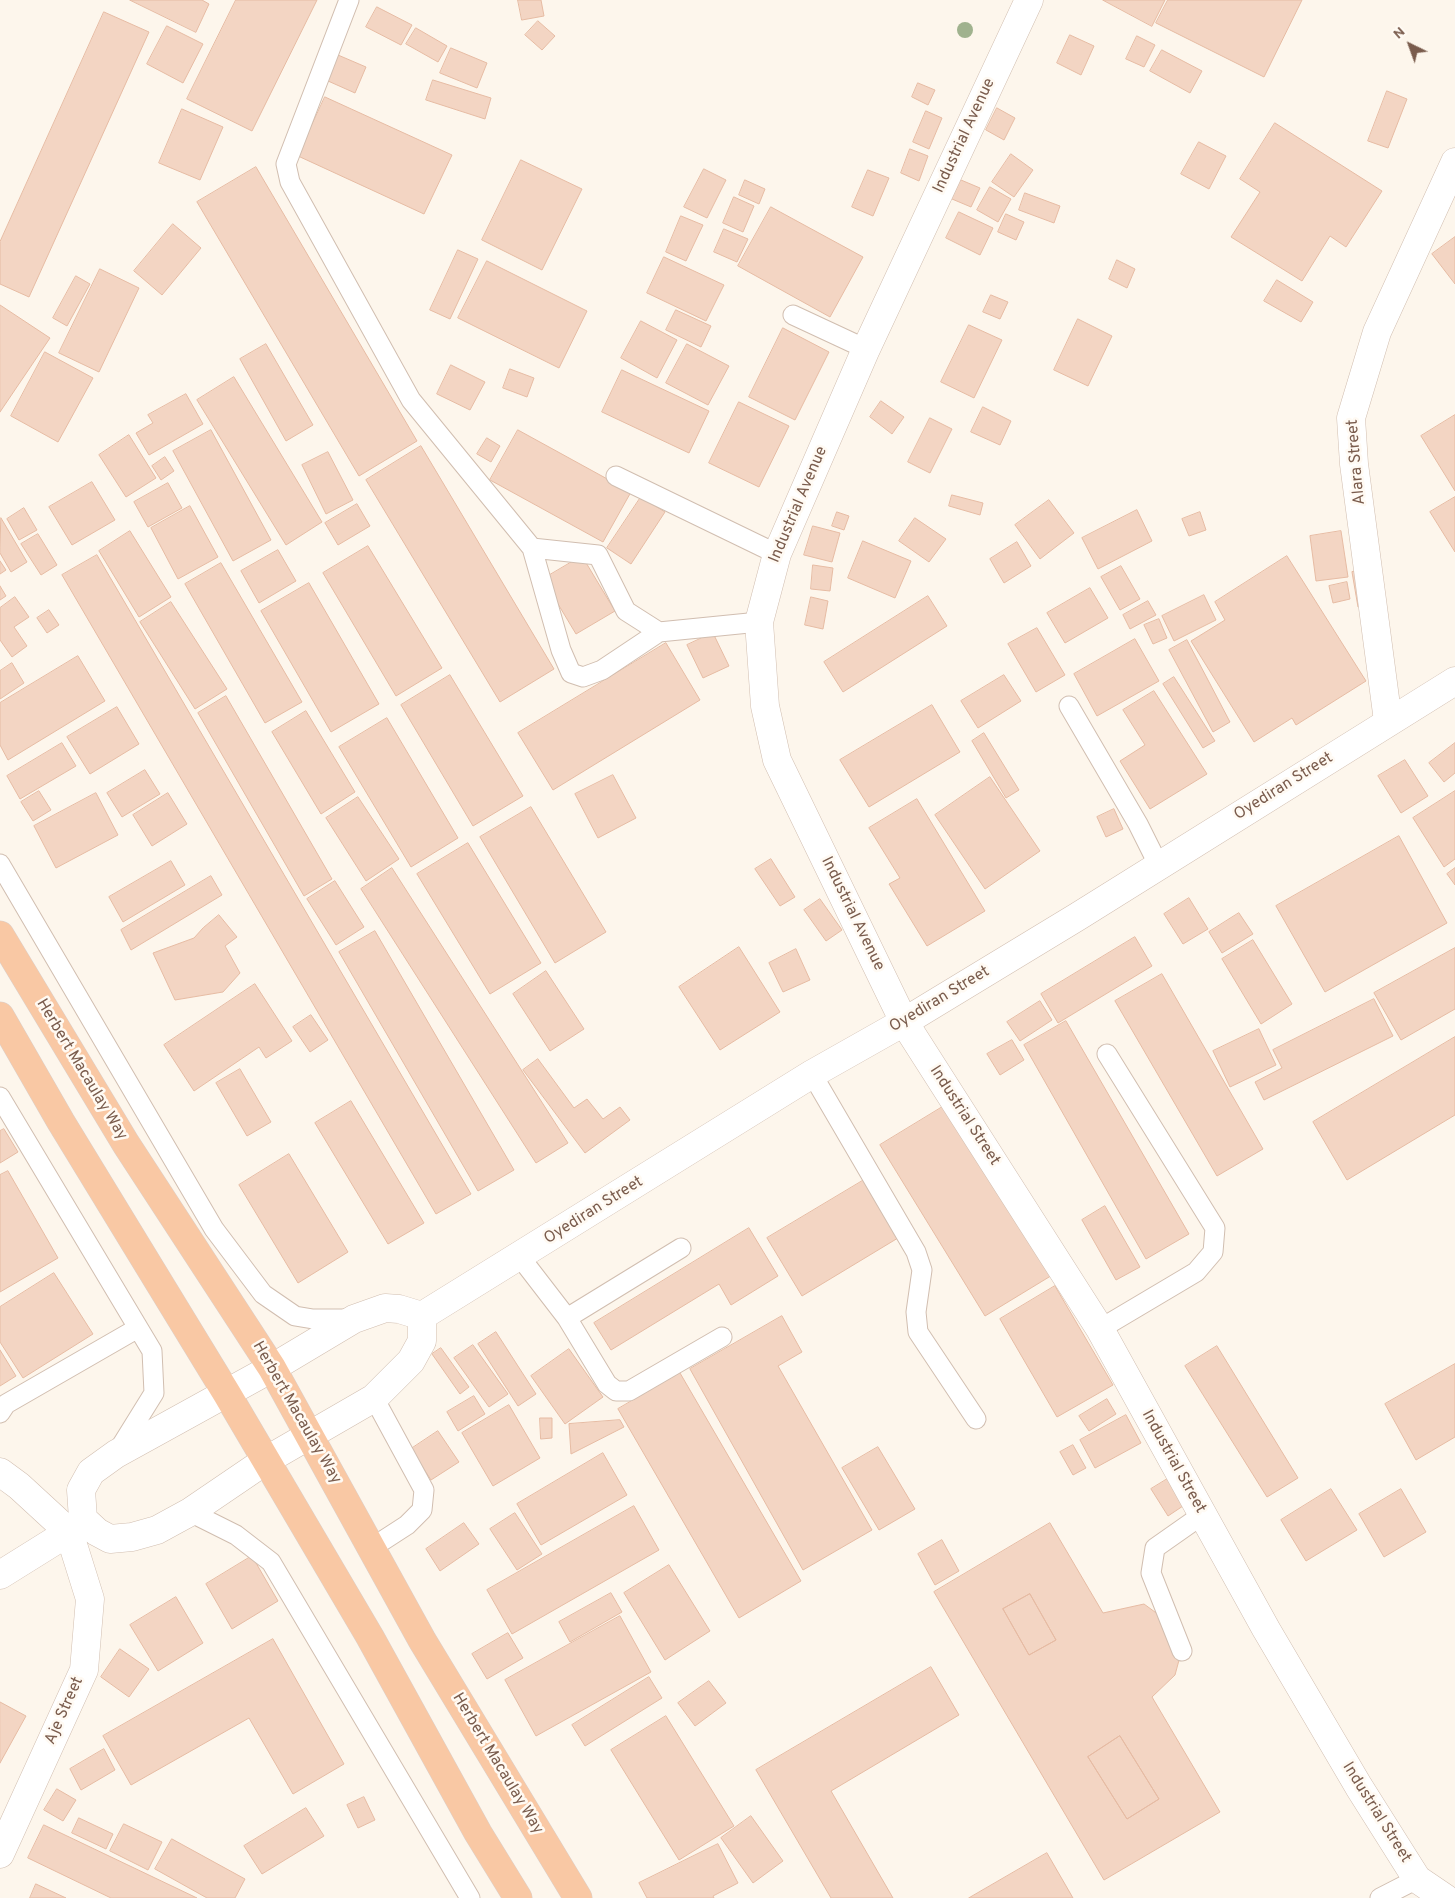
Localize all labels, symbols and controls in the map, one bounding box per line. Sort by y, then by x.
north arrow [1385,20,1435,70]
text: N [1390,24,1409,43]
street label: Industrial Avenue [930,75,1000,197]
street label: Alara Street [1344,418,1370,506]
street label: Industrial Avenue [766,444,832,566]
street label: Oyediran Street [1231,749,1337,825]
street label: Industrial Avenue [816,854,888,974]
street label: Oyediran Street [887,963,993,1037]
street label: Herbert Macaulay Way [31,996,131,1144]
street label: Industrial Street [925,1062,1003,1170]
street label: Oyediran Street [541,1173,647,1249]
street label: Herbert Macaulay Way [247,1338,345,1488]
street label: Industrial Street [1137,1407,1209,1517]
street label: Aje Street [42,1674,88,1748]
street label: Herbert Macaulay Way [447,1690,547,1838]
street label: Industrial Street [1337,1759,1415,1867]

